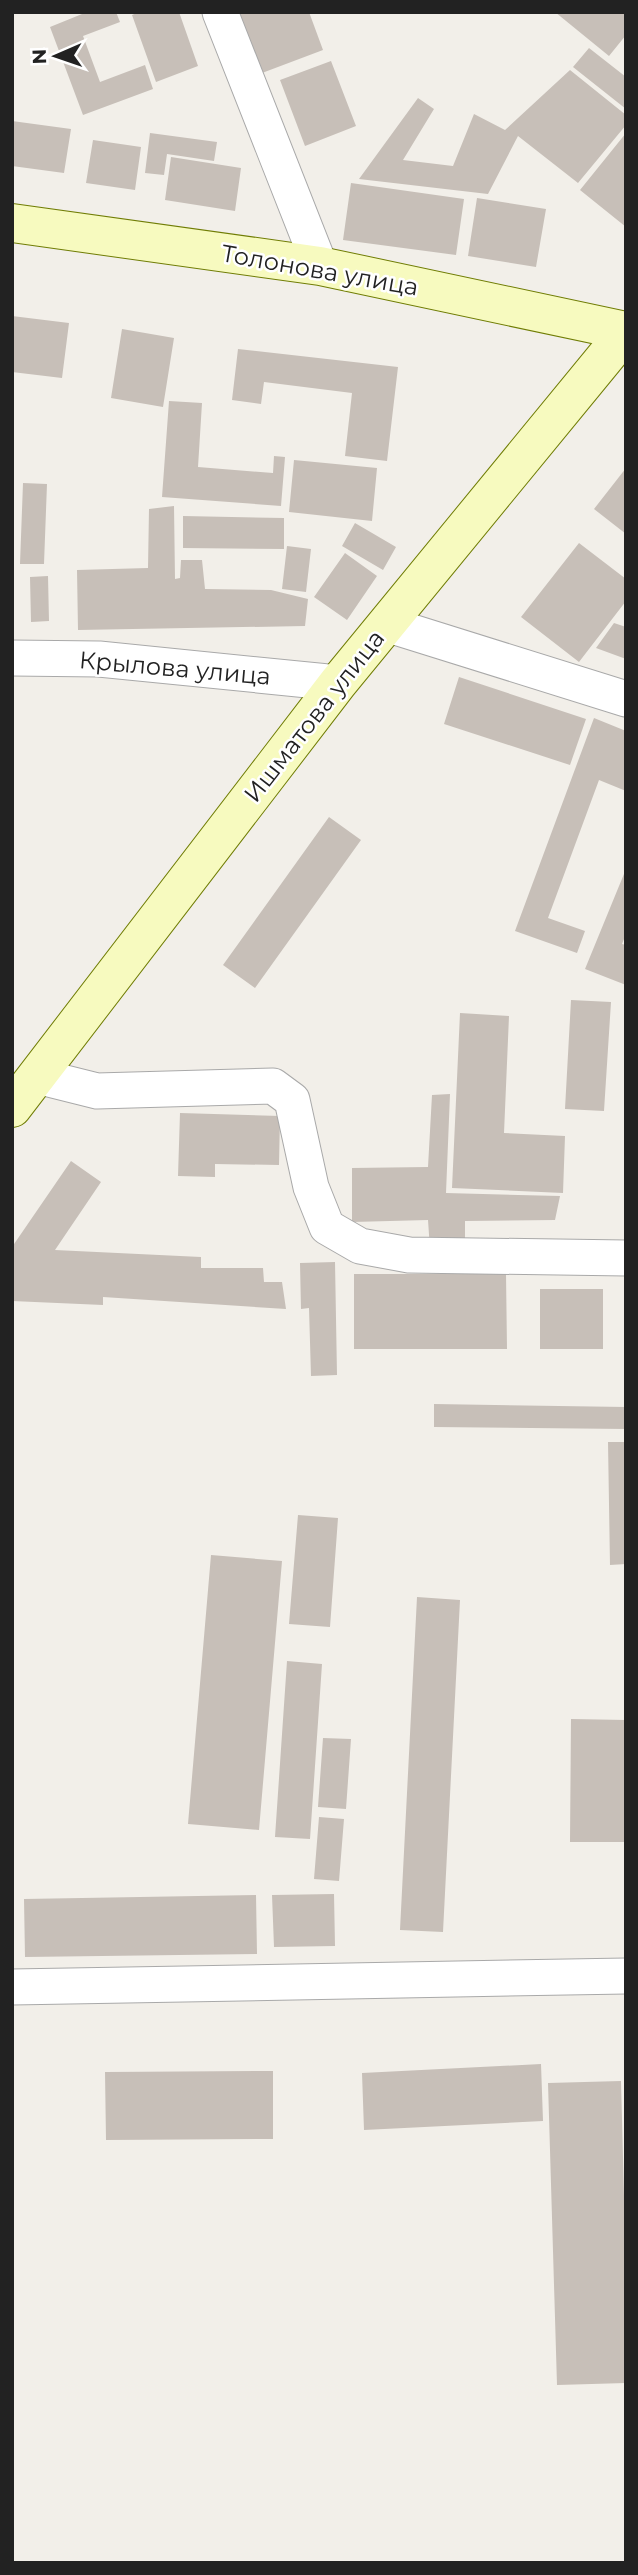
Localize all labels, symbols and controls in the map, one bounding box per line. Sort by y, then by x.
north arrow [21,21,91,91]
text: N [28,48,51,65]
street label: Толонова улица [219,238,421,302]
street label: Ишматова улица [238,624,390,808]
street label: Крылова улица [78,645,272,691]

